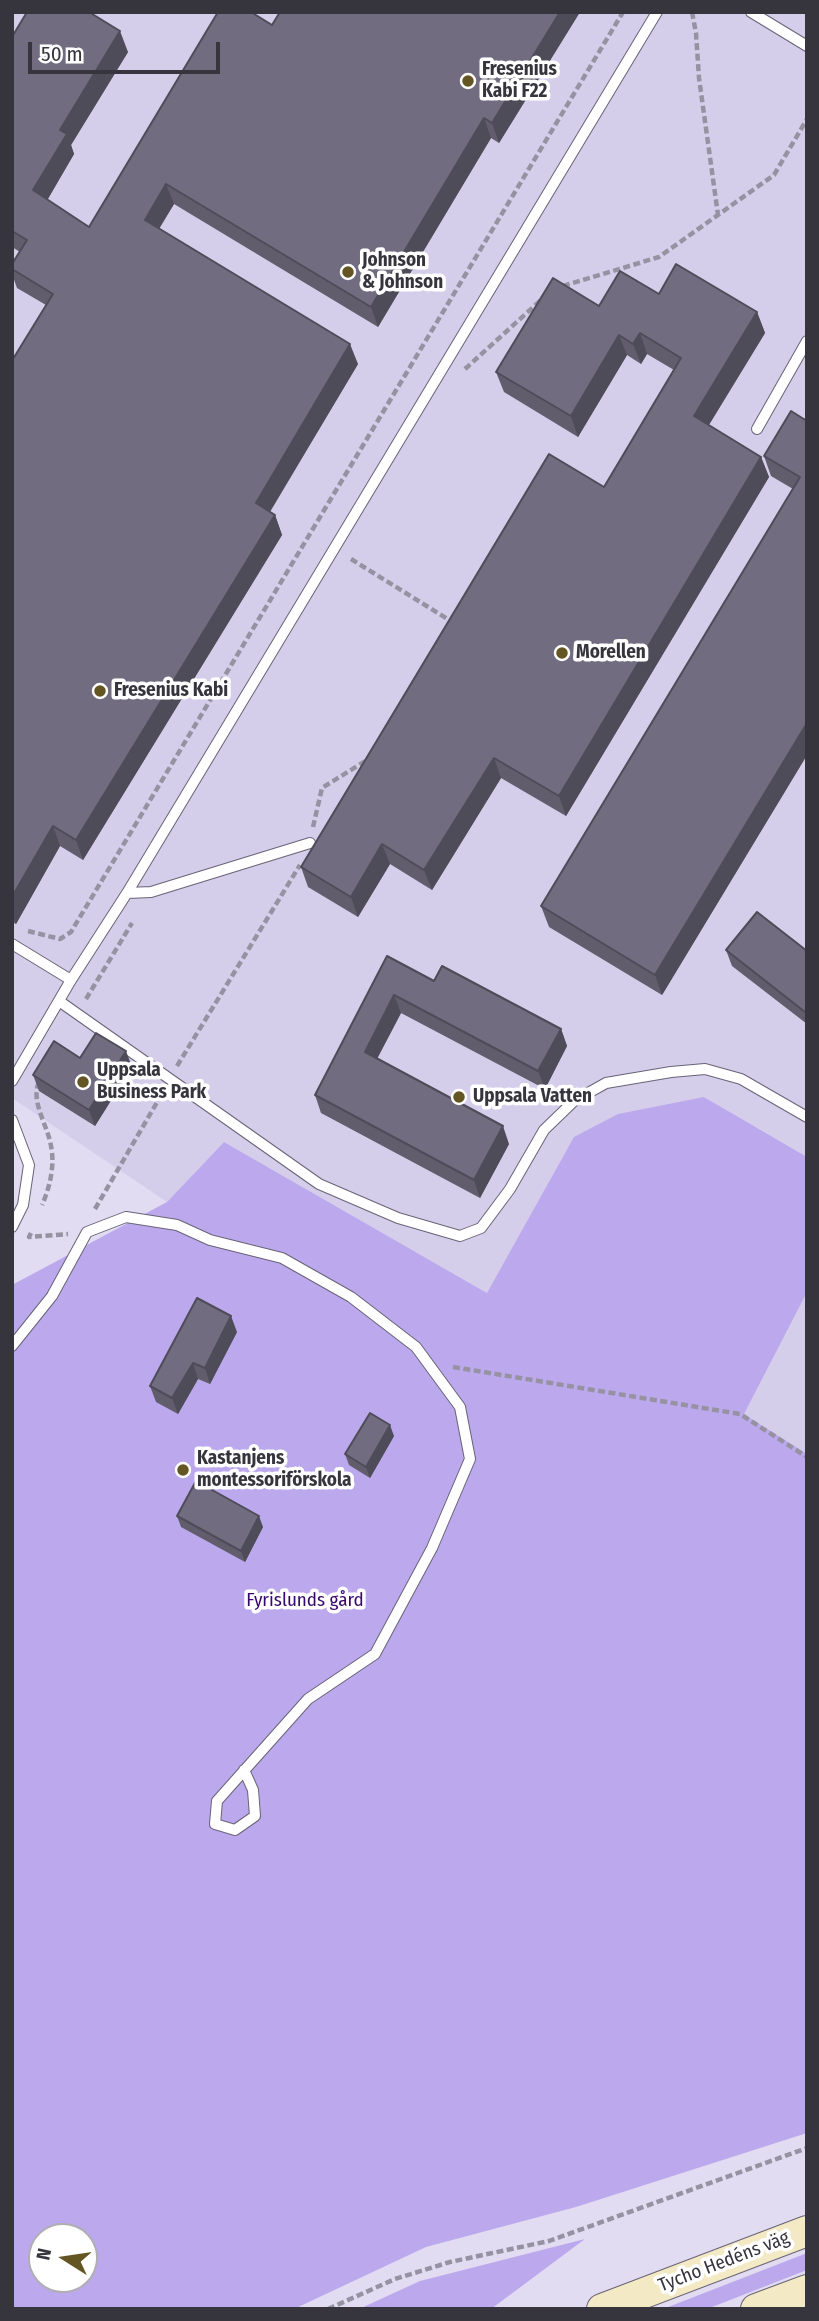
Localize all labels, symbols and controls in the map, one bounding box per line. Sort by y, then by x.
scale bar [32,28,224,72]
text: 50 m [41,41,83,67]
place label: Fresenius Kabi F22 [482,59,557,103]
marker: Fresenius Kabi F22 [460,73,476,89]
place label: Johnson & Johnson [362,250,443,294]
marker: Johnson & Johnson [340,264,356,280]
place label: Morellen [576,642,646,664]
marker: Morellen [554,645,570,661]
place label: Fresenius Kabi [114,680,228,702]
marker: Fresenius Kabi [92,683,108,699]
place label: Uppsala Business Park [97,1060,206,1104]
marker: Uppsala Business Park [75,1074,91,1090]
place label: Uppsala Vatten [473,1086,592,1108]
marker: Uppsala Vatten [451,1089,467,1105]
place label: Kastanjens montessoriförskola [197,1448,352,1492]
marker: Kastanjens montessoriförskola [175,1462,191,1478]
park label: Fyrislunds gård [246,1590,364,1612]
north arrow [28,2223,98,2293]
street label: Tycho Hedéns väg [655,2227,793,2297]
text: N [31,2246,56,2262]

